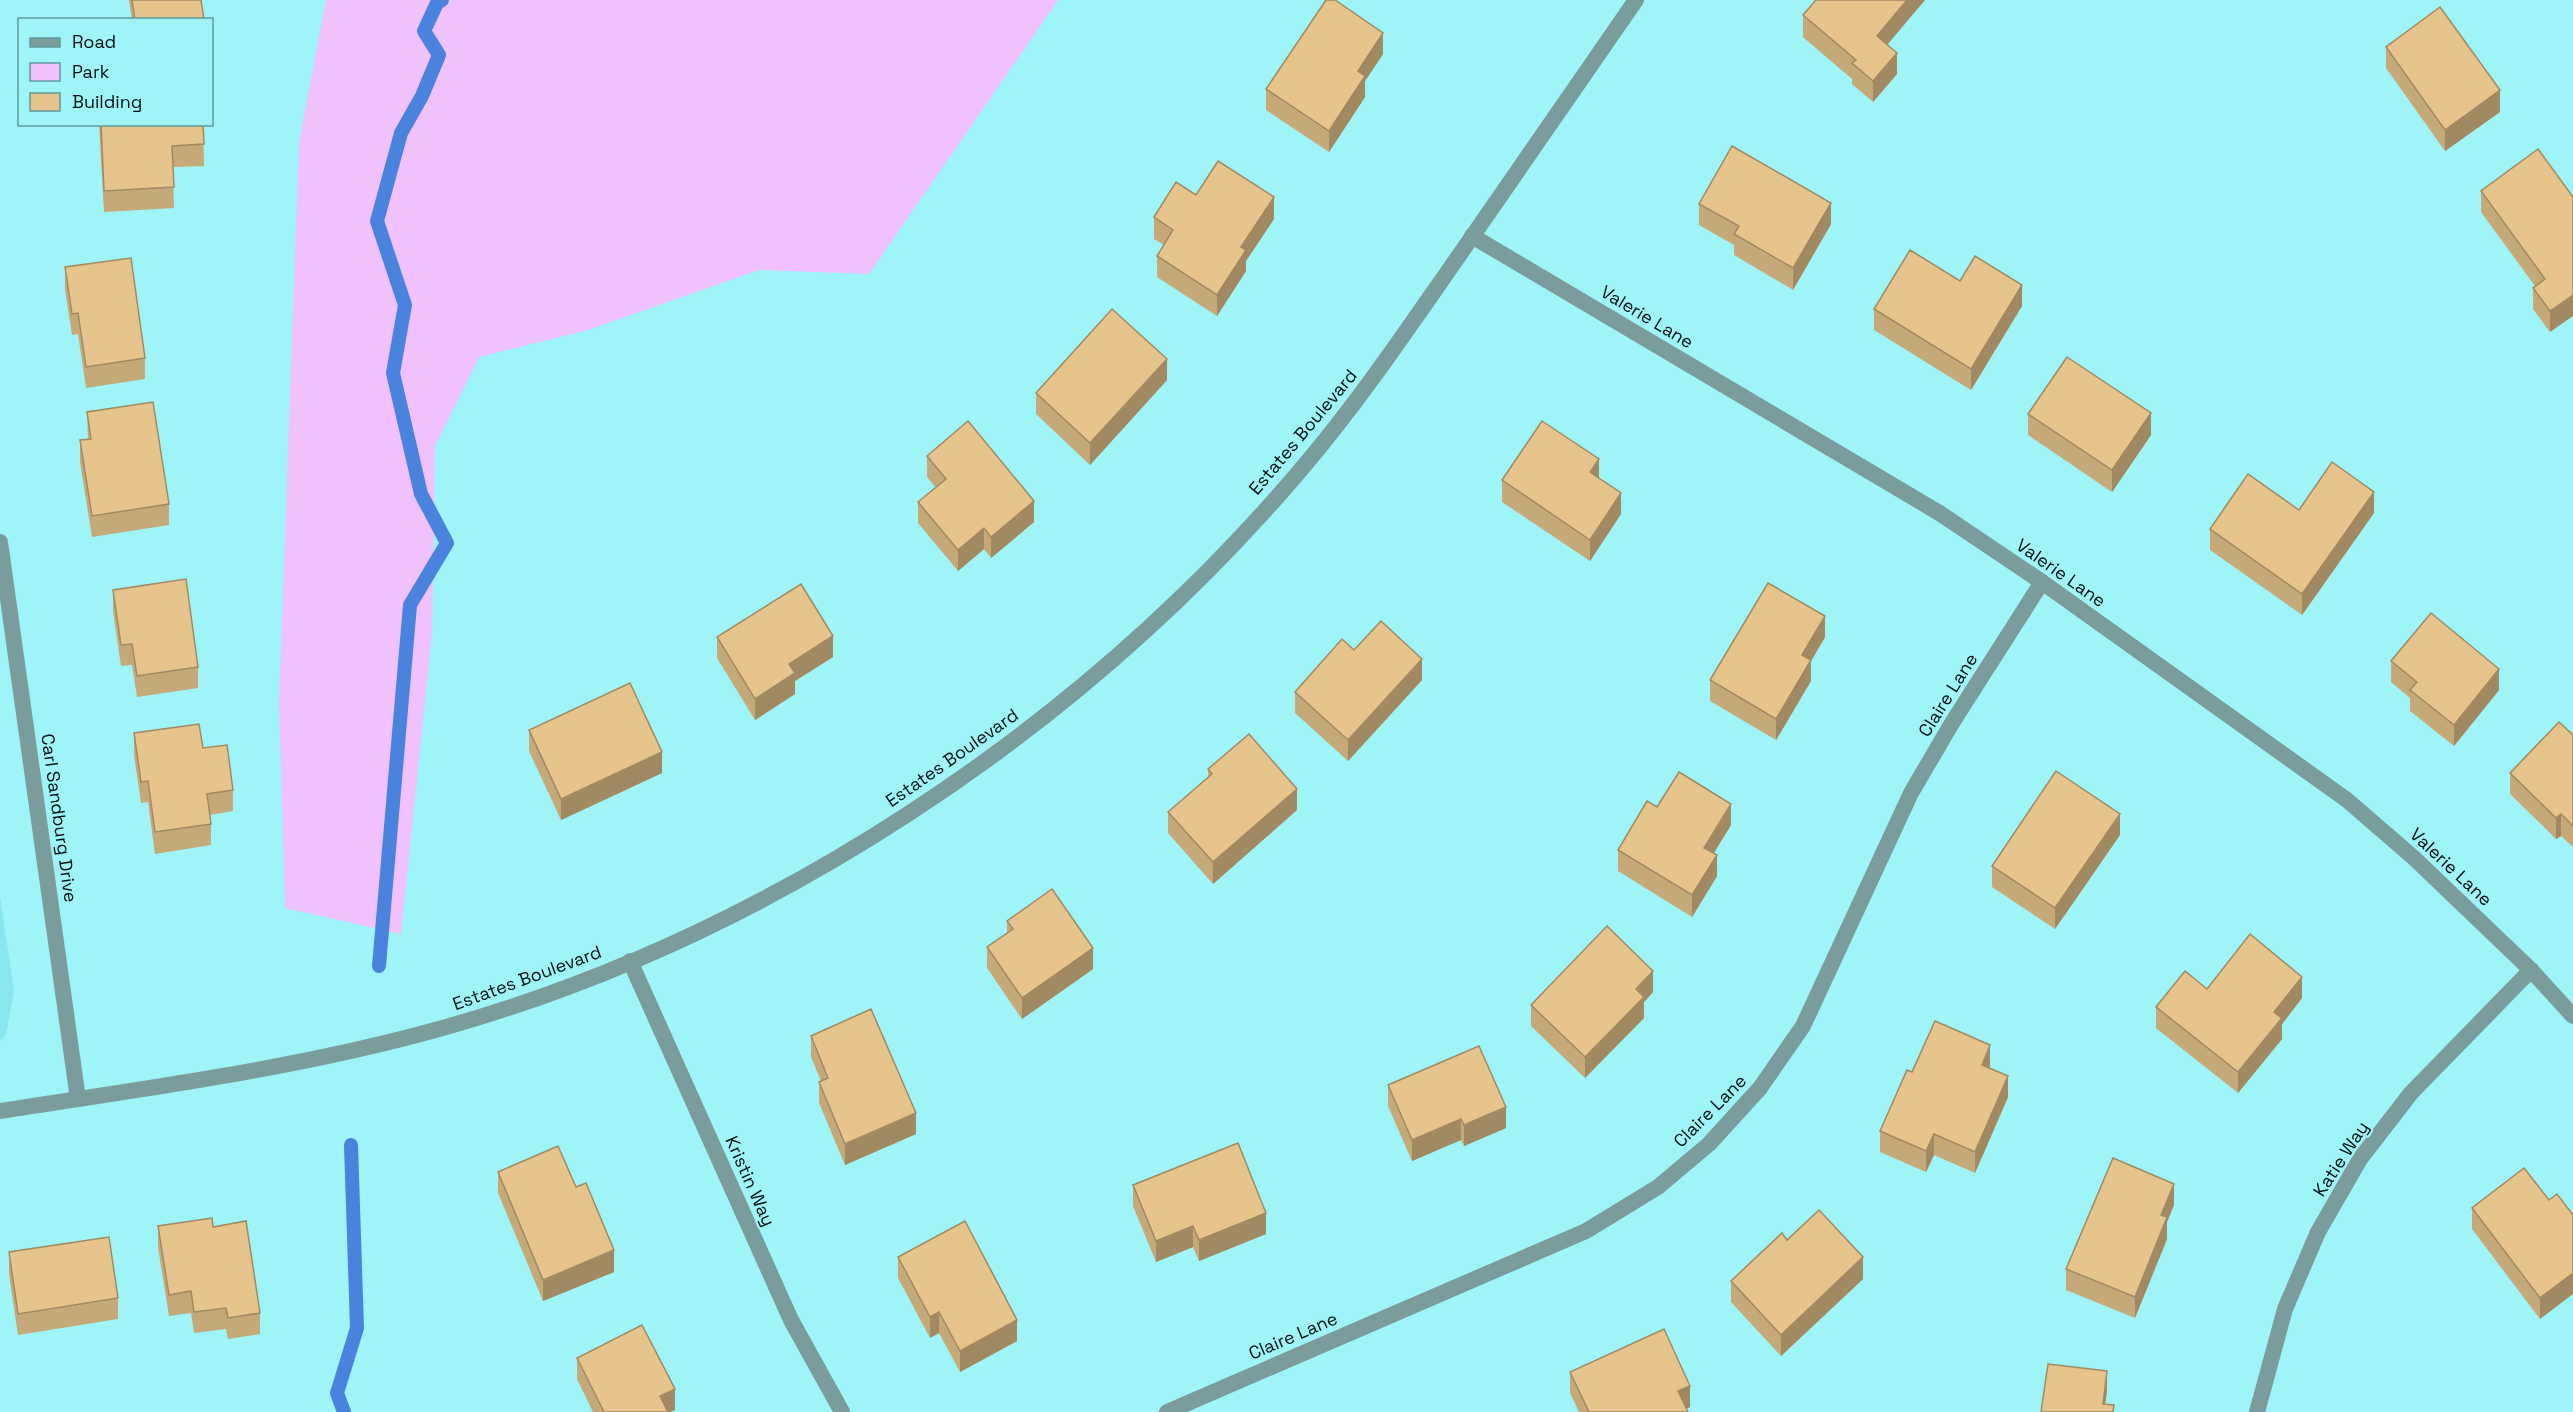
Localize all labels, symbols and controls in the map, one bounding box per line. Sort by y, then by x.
legend [18,18,213,126]
text: Road [72,30,116,53]
text: Park [72,60,110,83]
text: Building [72,90,142,113]
street label: Valerie Lane [1597,280,1698,353]
street label: Estates Boulevard [1243,364,1362,499]
street label: Valerie Lane [2012,533,2111,612]
street label: Claire Lane [1913,649,1982,741]
street label: Estates Boulevard [881,703,1022,812]
street label: Carl Sandburg Drive [36,732,83,904]
street label: Valerie Lane [2405,823,2497,911]
street label: Estates Boulevard [449,940,604,1015]
street label: Claire Lane [1668,1069,1751,1152]
street label: Katie Way [2308,1117,2373,1201]
street label: Kristin Way [720,1132,781,1230]
street label: Claire Lane [1245,1307,1341,1365]

